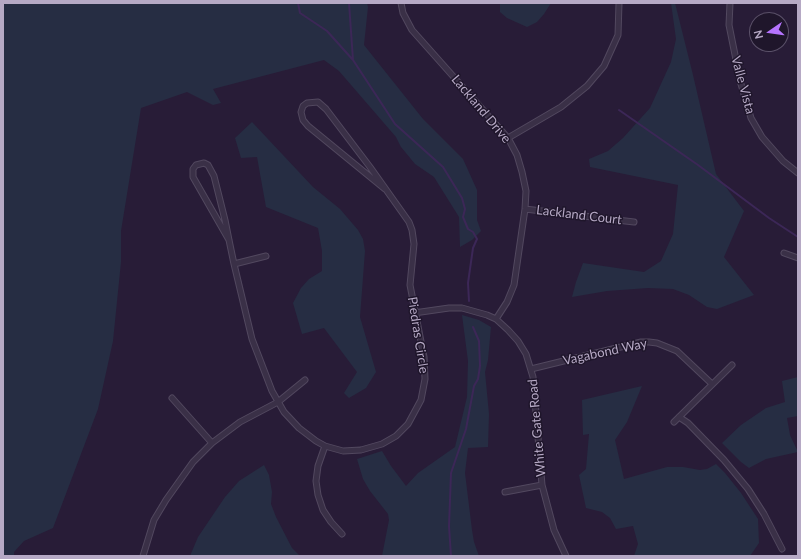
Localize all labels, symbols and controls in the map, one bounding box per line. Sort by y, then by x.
north arrow [749,12,789,52]
text: N [751,29,765,40]
street label: Valle Vista [728,54,758,116]
street label: Lackland Drive [448,72,514,146]
street label: Lackland Court [535,202,623,228]
street label: Piedras Circle [404,296,432,374]
street label: Vagabond Way [561,335,649,369]
street label: White Gate Road [525,378,549,478]

